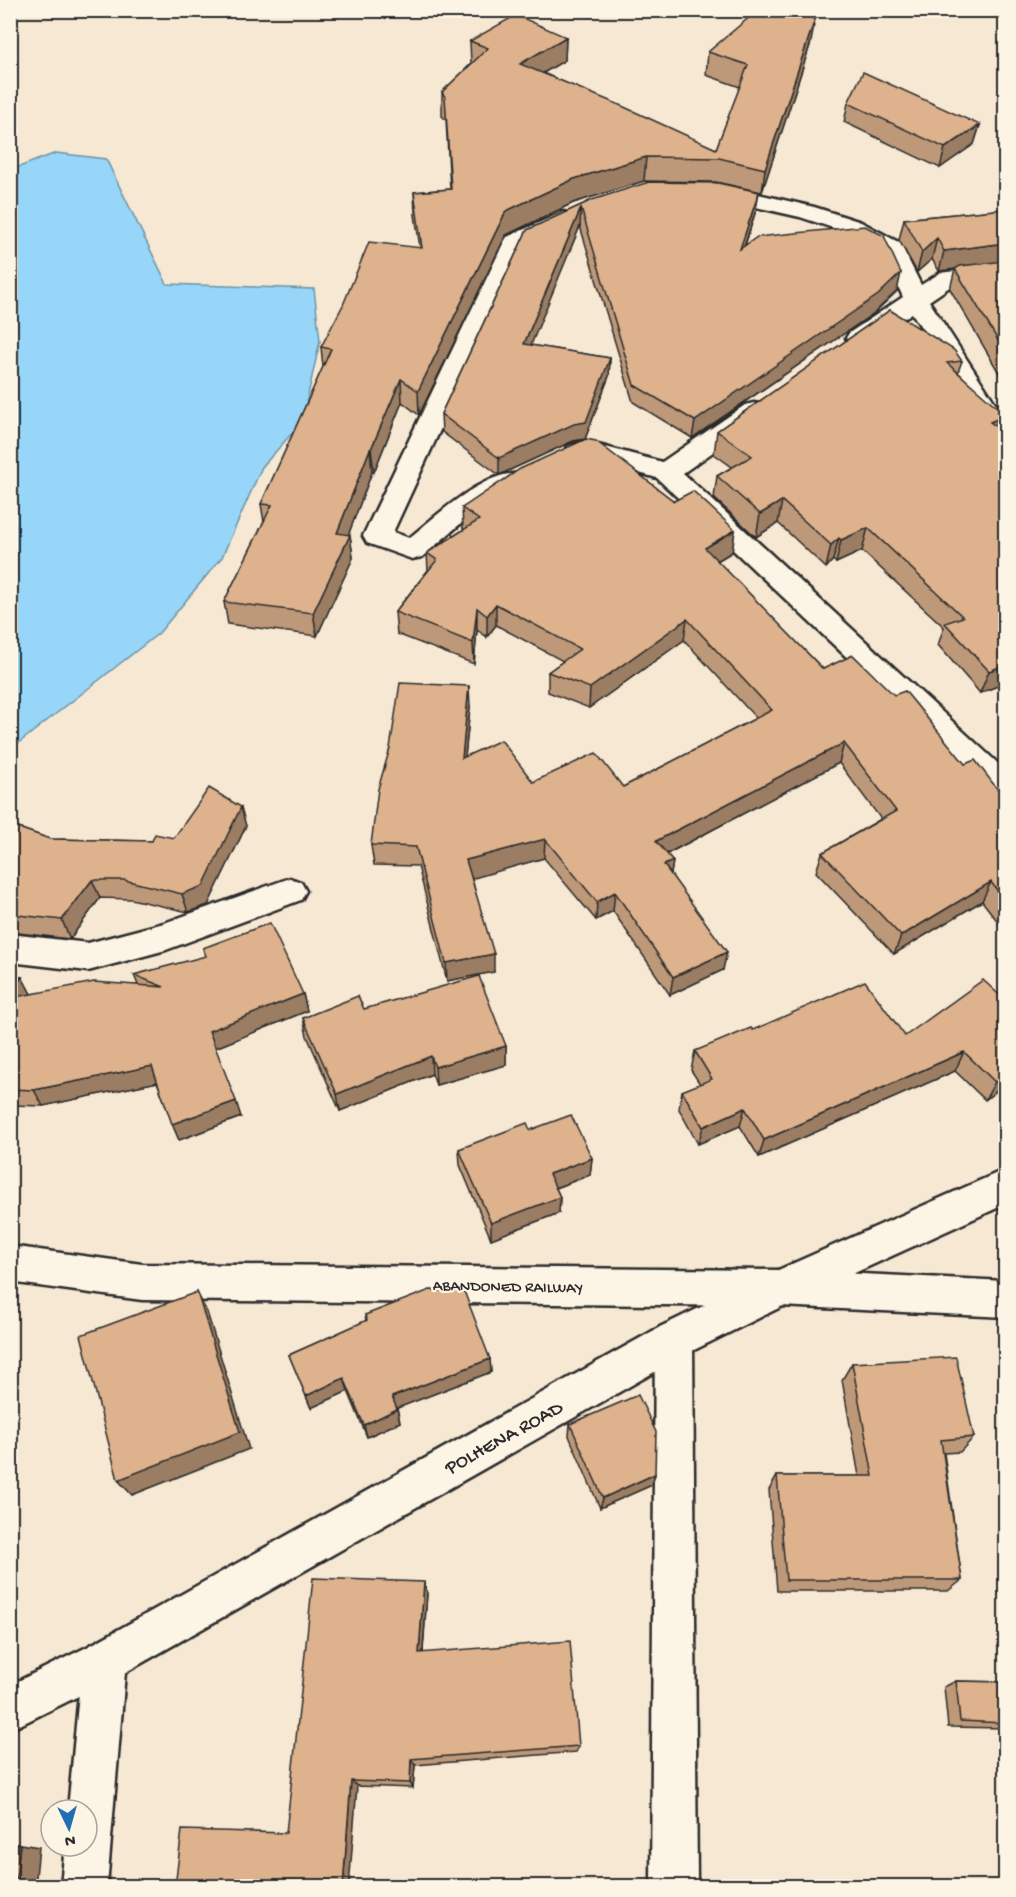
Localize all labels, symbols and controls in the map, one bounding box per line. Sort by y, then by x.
street label: ABANDONED RAILWAY [433,1278,583,1299]
street label: POLHENA ROAD [441,1397,568,1481]
north arrow [39,1798,99,1858]
text: N [63,1830,76,1849]

